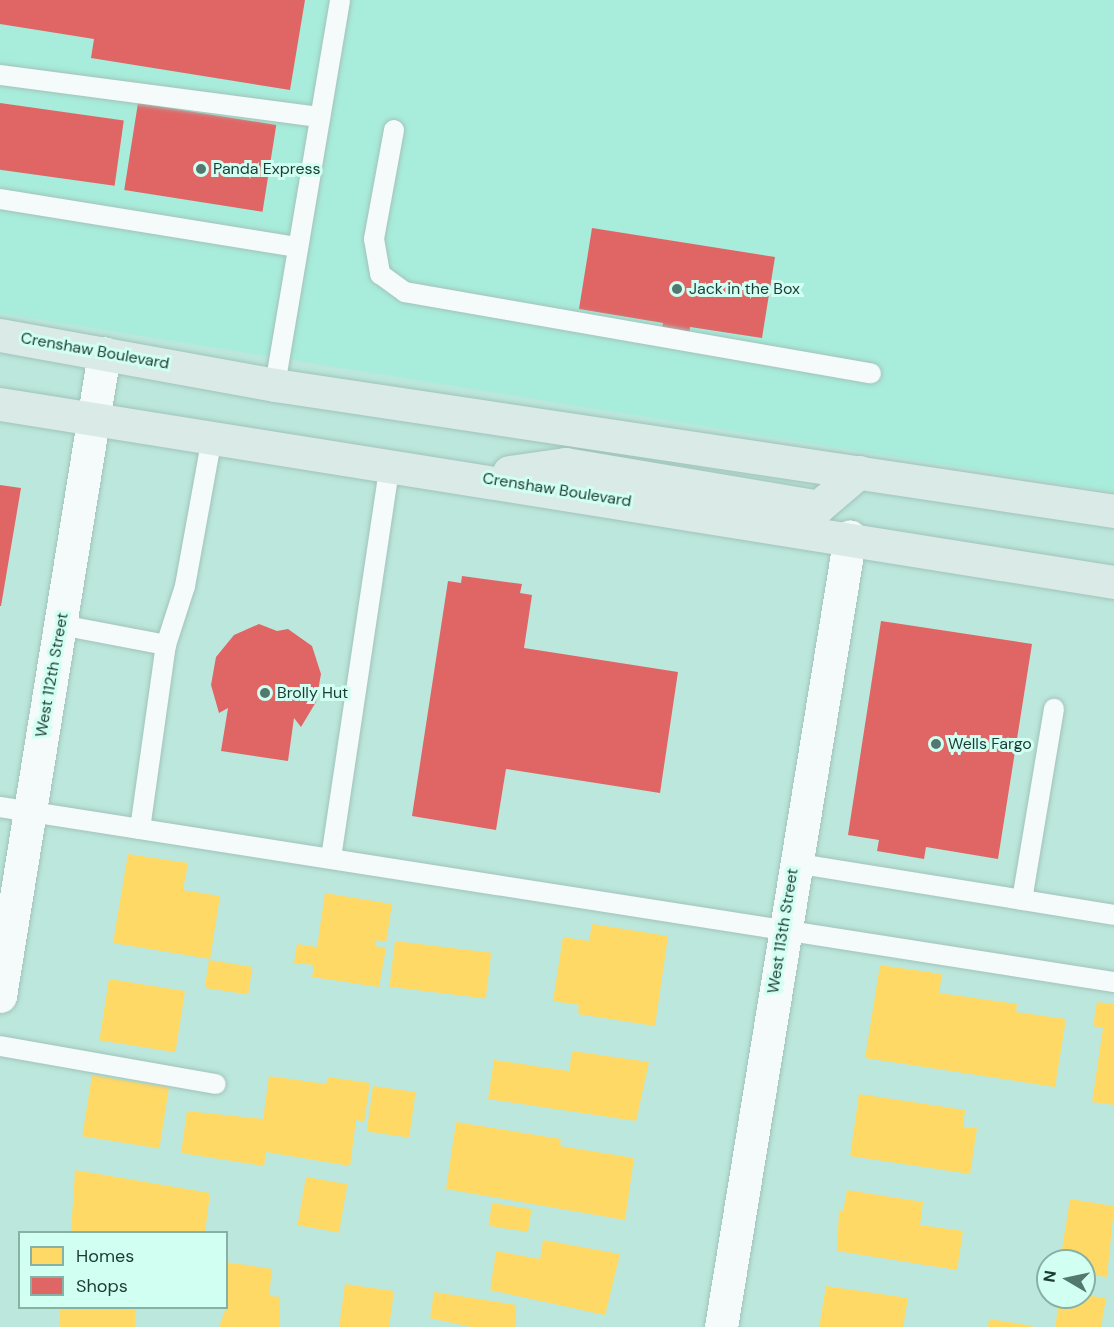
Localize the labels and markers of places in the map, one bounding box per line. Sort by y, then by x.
place label: Panda Express [213,159,321,179]
marker: Panda Express [194,162,208,176]
place label: Jack in the Box [689,279,800,299]
marker: Jack in the Box [670,282,684,296]
place label: Brolly Hut [277,683,348,703]
marker: Brolly Hut [258,686,272,700]
place label: Wells Fargo [948,734,1032,754]
marker: Wells Fargo [929,737,943,751]

